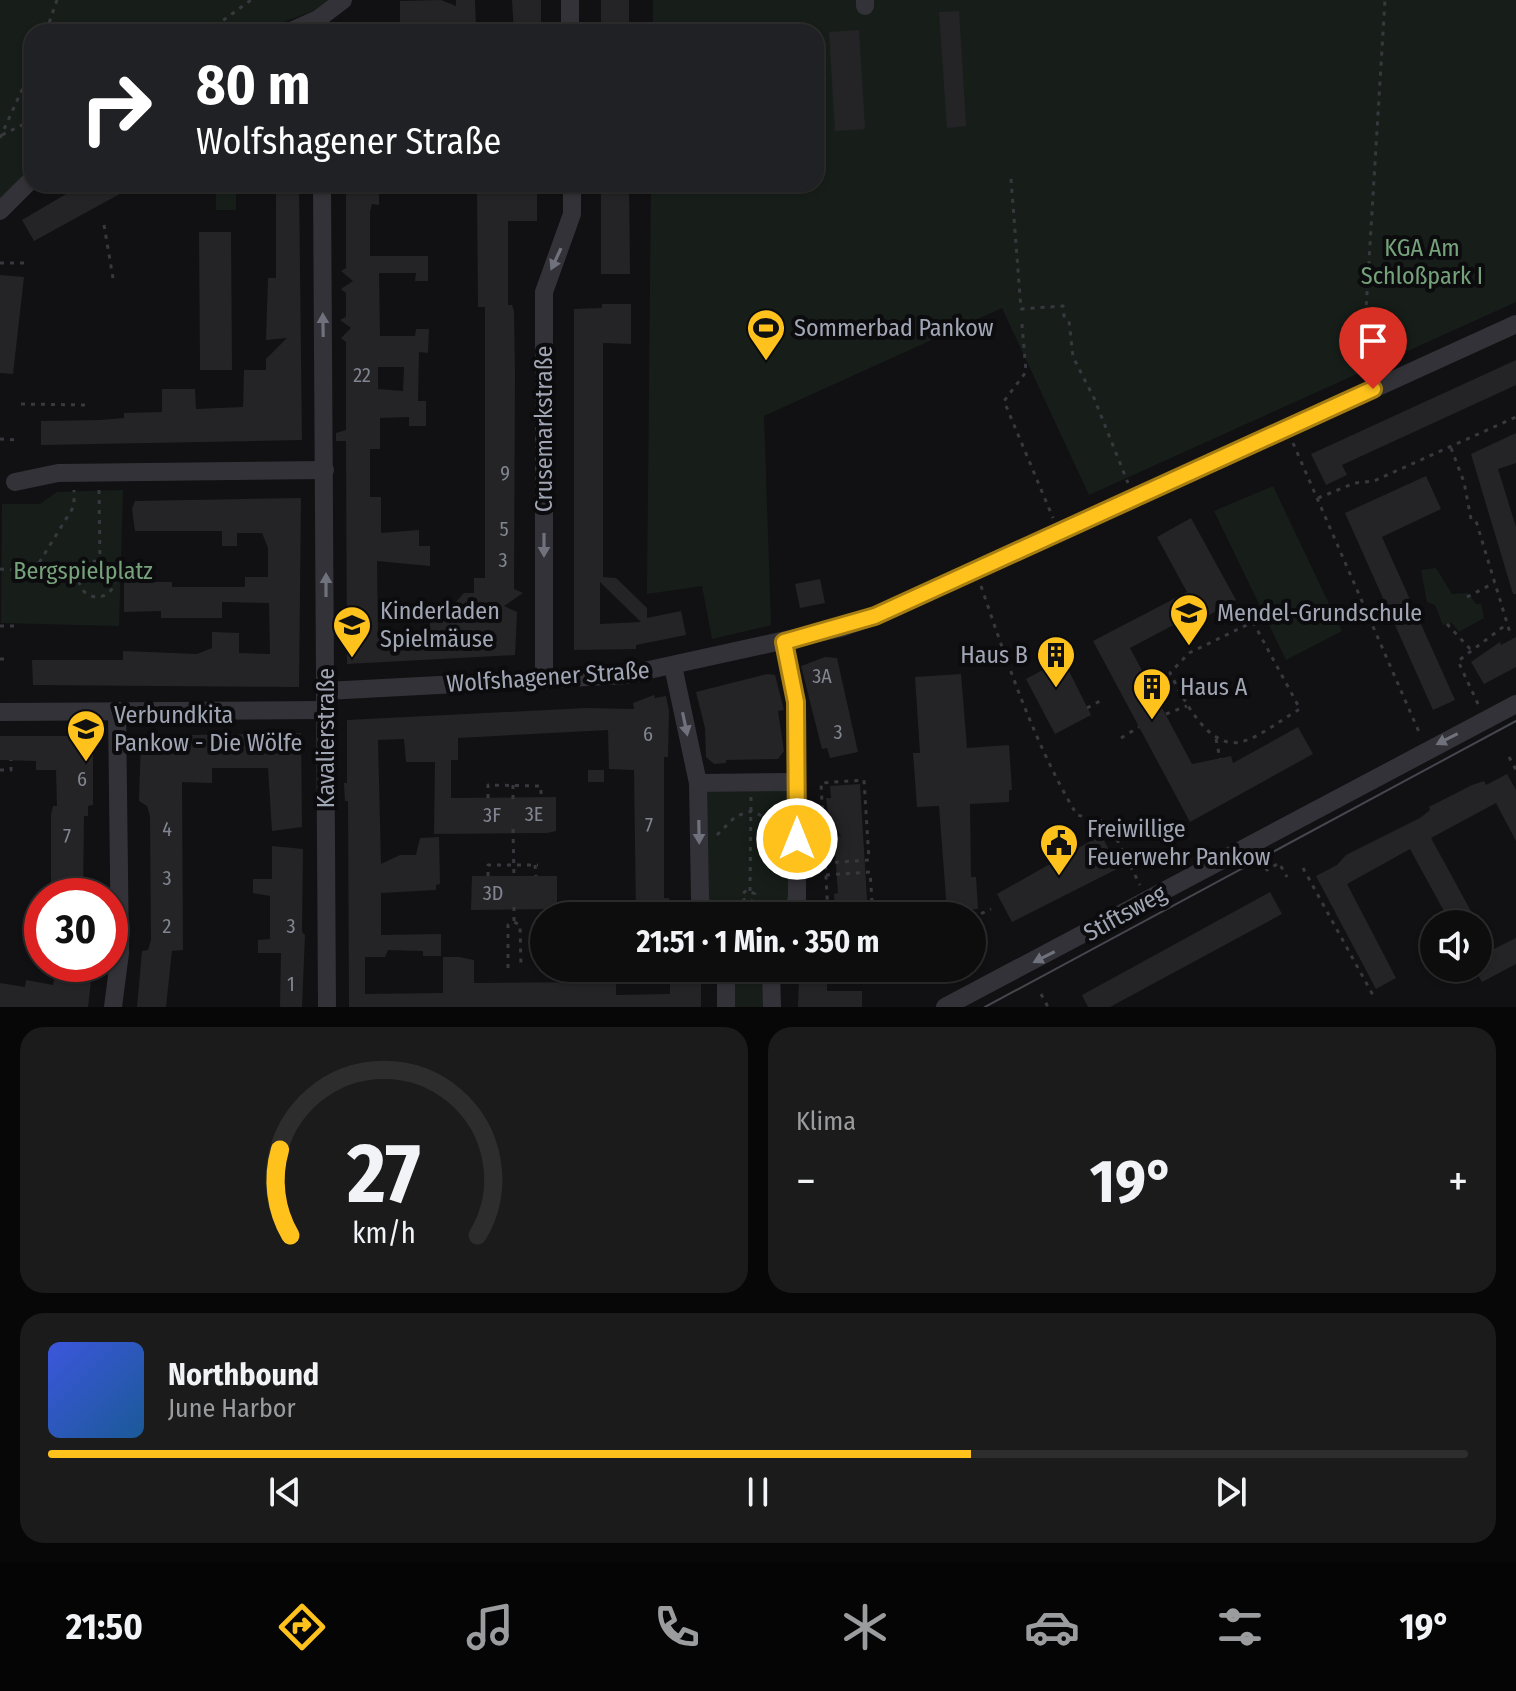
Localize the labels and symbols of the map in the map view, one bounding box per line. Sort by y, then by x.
park label: KGA Am Schloßpark I [1361,234,1483,290]
one-way arrow [549,247,562,271]
sports icon: Sommerbad Pankow [745,307,787,362]
pin [1339,307,1407,389]
one-way arrow [317,312,330,337]
place label: Sommerbad Pankow [794,314,994,342]
street label: Crusemarkstraße [530,346,558,512]
house number: 22 [353,363,371,387]
house number: 9 [500,461,510,485]
house number: 5 [499,517,509,541]
one-way arrow [538,533,550,558]
house number: 3 [498,548,508,572]
park label: Bergspielplatz [13,557,153,585]
one-way arrow [319,572,332,597]
school or university icon: Mendel-Grundschule [1168,592,1210,647]
place label: Kinderladen Spielmäuse [380,597,500,653]
place label: Mendel-Grundschule [1217,599,1422,627]
school or university icon: Kinderladen Spielmäuse [331,604,373,659]
building icon: Haus B [1035,634,1077,689]
place label: Haus B [960,641,1028,669]
street label: Wolfshagener Straße [446,656,650,698]
house number: 3A [812,664,832,688]
building icon: Haus A [1131,666,1173,721]
street label: Kavalierstraße [312,668,340,808]
place label: Haus A [1180,673,1248,701]
place label: Verbundkita Pankow - Die Wölfe [114,701,302,757]
school or university icon: Verbundkita Pankow - Die Wölfe [65,708,107,763]
one-way arrow [680,712,692,737]
house number: 3 [833,720,843,744]
house number: 6 [643,722,653,746]
one-way arrow [1435,733,1458,746]
house number: 6 [77,767,87,791]
position arrow [755,797,839,881]
house number: 3E [525,802,543,826]
house number: 3F [483,803,501,827]
house number: 7 [645,813,653,837]
place label: Freiwillige Feuerwehr Pankow [1087,815,1271,871]
house number: 4 [162,817,172,841]
one-way arrow [692,820,705,845]
public building icon: Freiwillige Feuerwehr Pankow [1038,822,1080,877]
house number: 7 [63,824,71,848]
house number: 3 [162,866,172,890]
speed limit sign: 30 [24,878,128,982]
street label: Stiftsweg [1079,879,1172,947]
house number: 3D [483,881,503,905]
house number: 2 [163,914,172,938]
house number: 3 [286,914,296,938]
one-way arrow [1033,949,1055,963]
house number: 1 [287,972,295,996]

